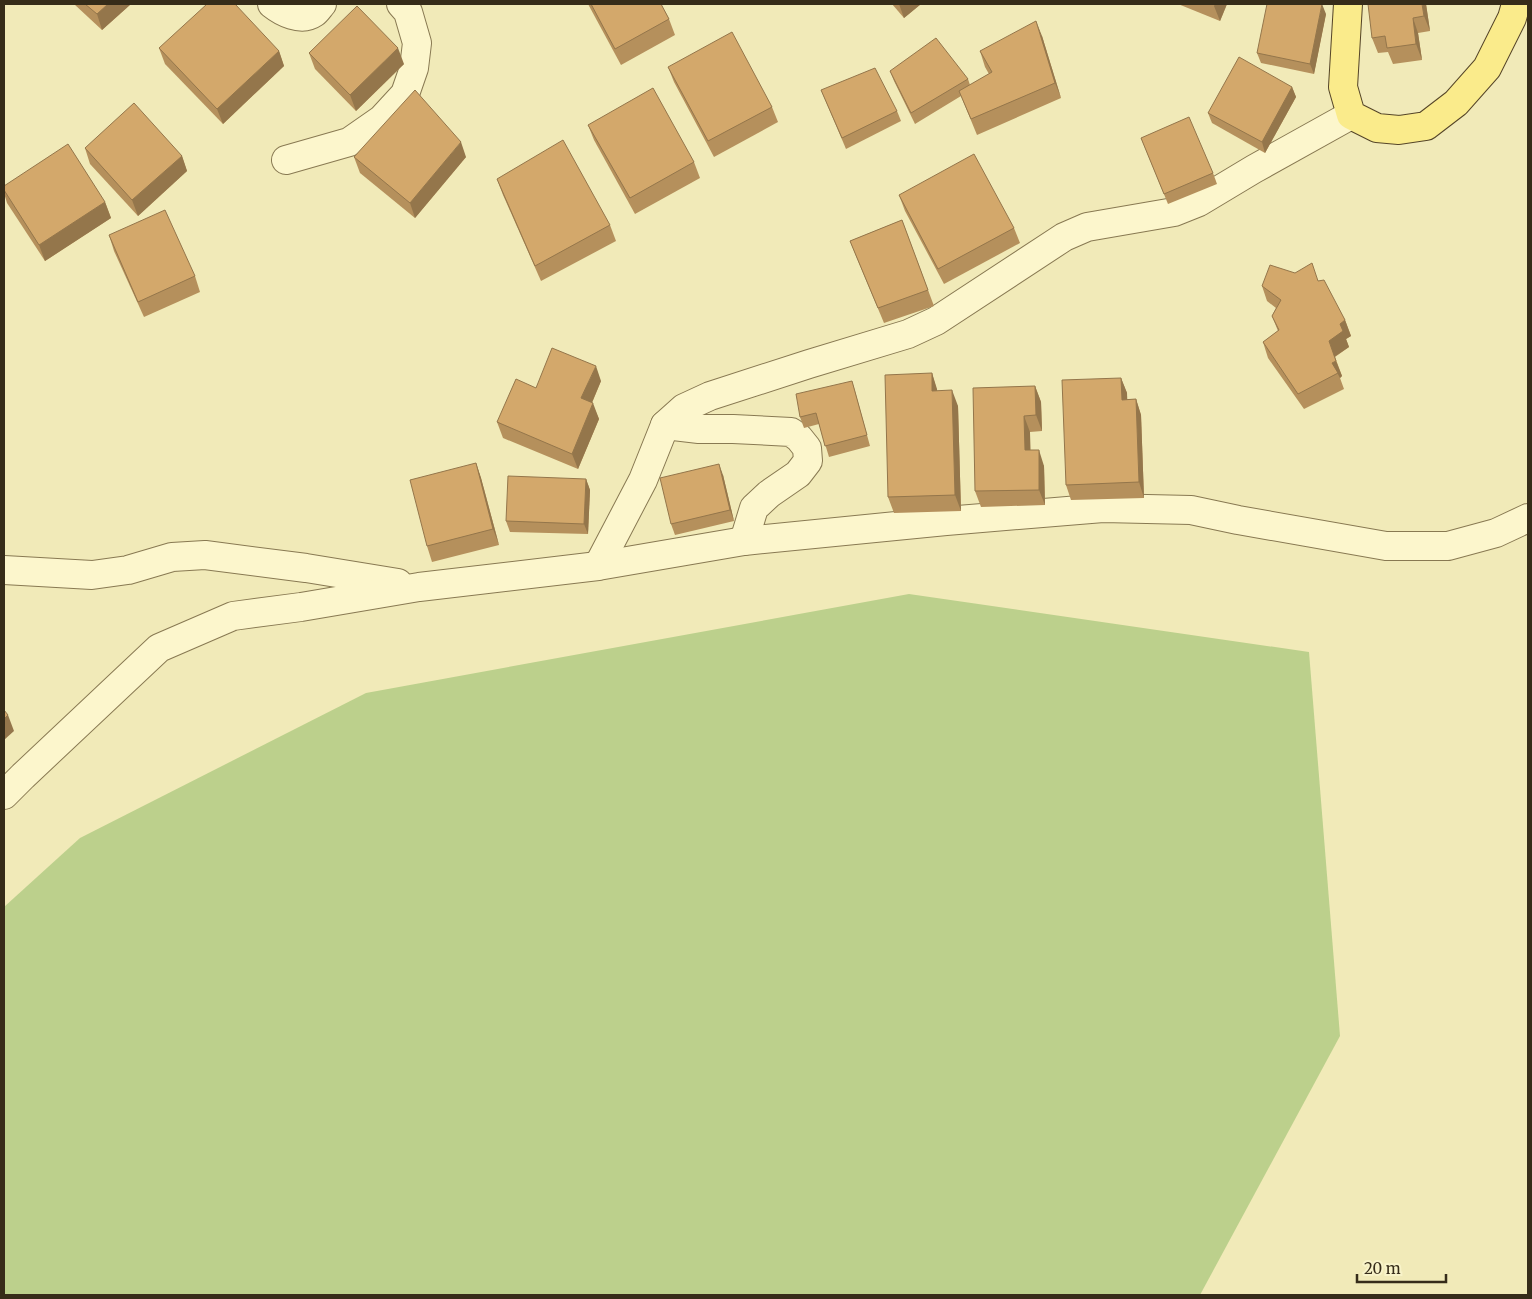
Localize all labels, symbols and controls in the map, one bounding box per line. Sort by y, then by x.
scale bar [1357,1252,1446,1284]
text: 20 m [1364,1259,1401,1278]

